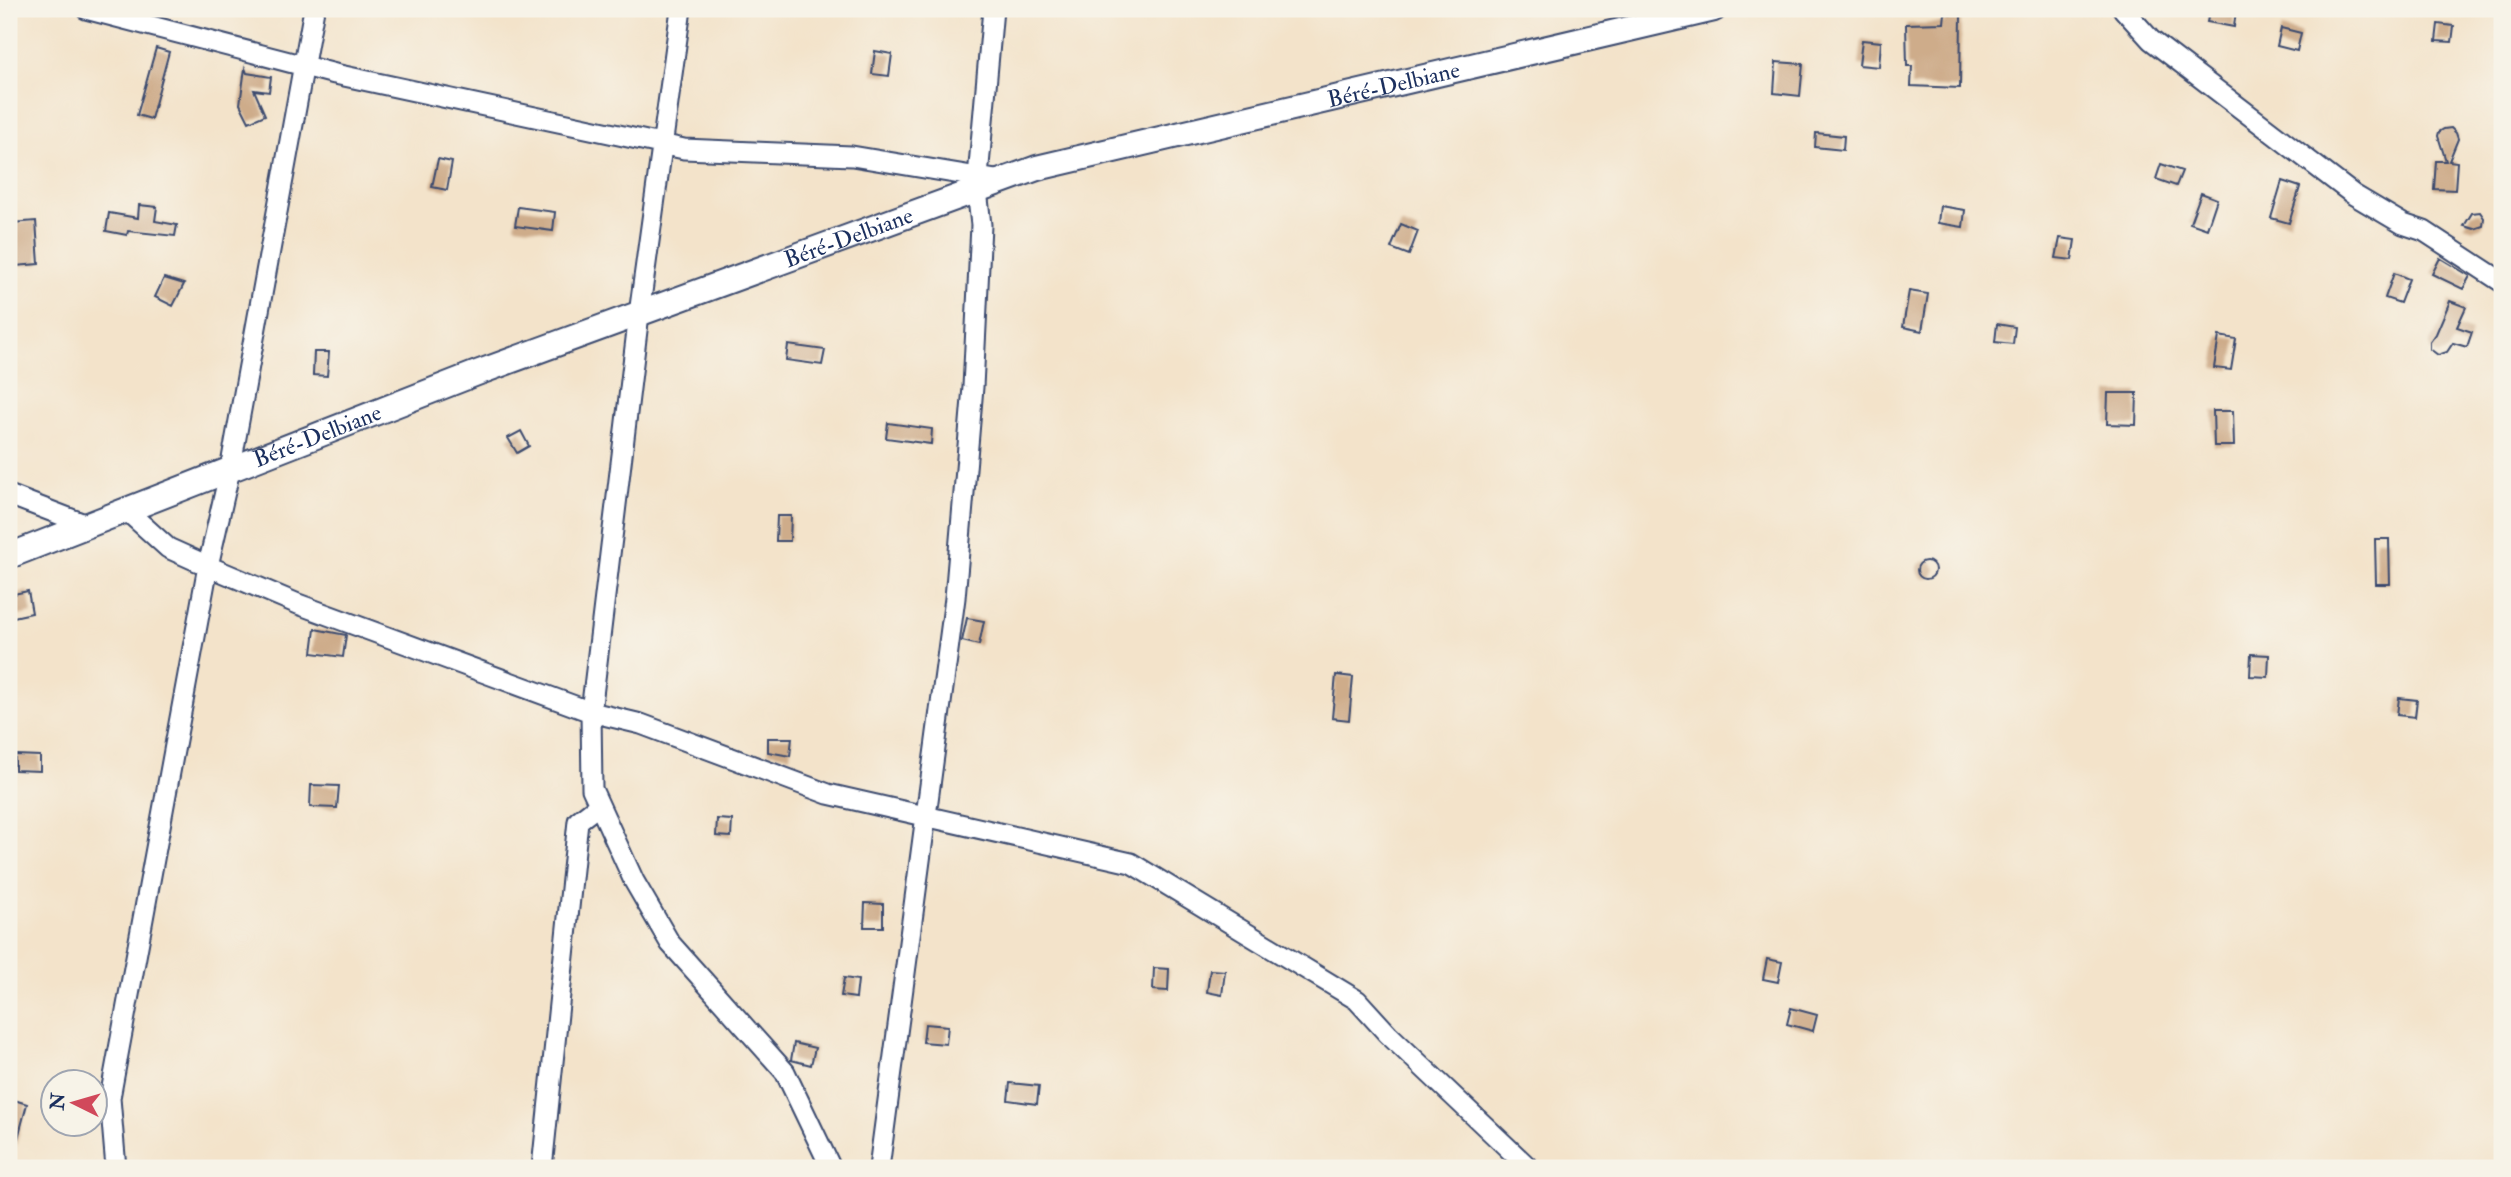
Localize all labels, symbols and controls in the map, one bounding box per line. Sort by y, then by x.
street label: Béré-Delbiane [1325,55,1463,114]
street label: Béré-Delbiane [780,201,917,274]
street label: Béré-Delbiane [249,398,386,474]
north arrow [38,1068,108,1138]
text: N [45,1091,71,1112]

